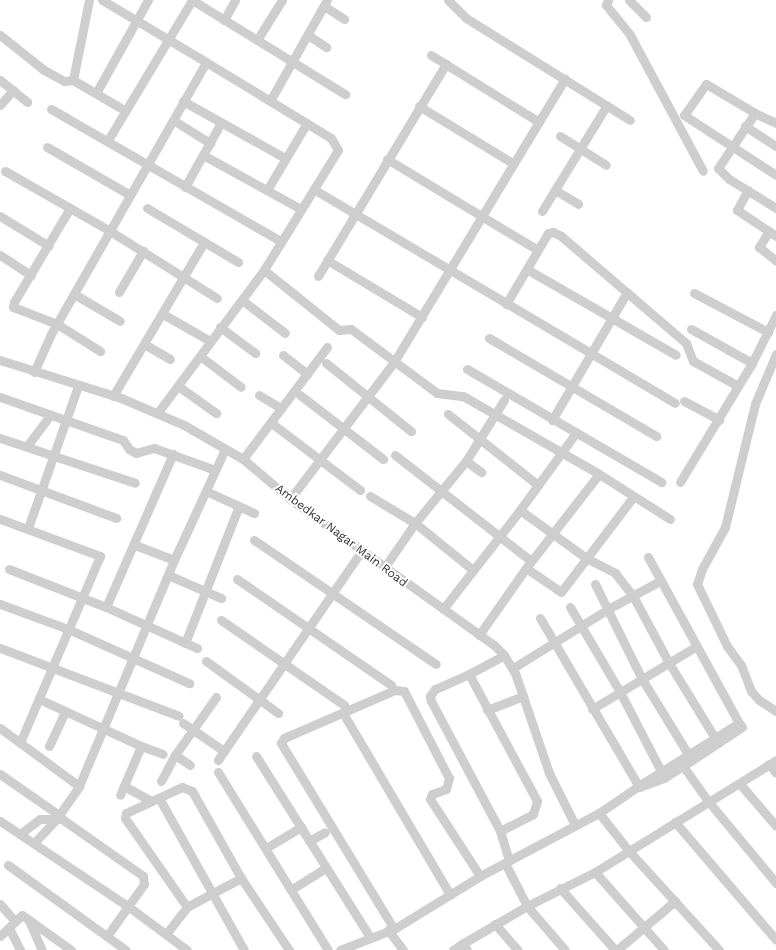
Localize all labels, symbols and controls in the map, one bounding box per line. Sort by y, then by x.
street label: Ambedkar Nagar Main Road [272,481,410,591]

